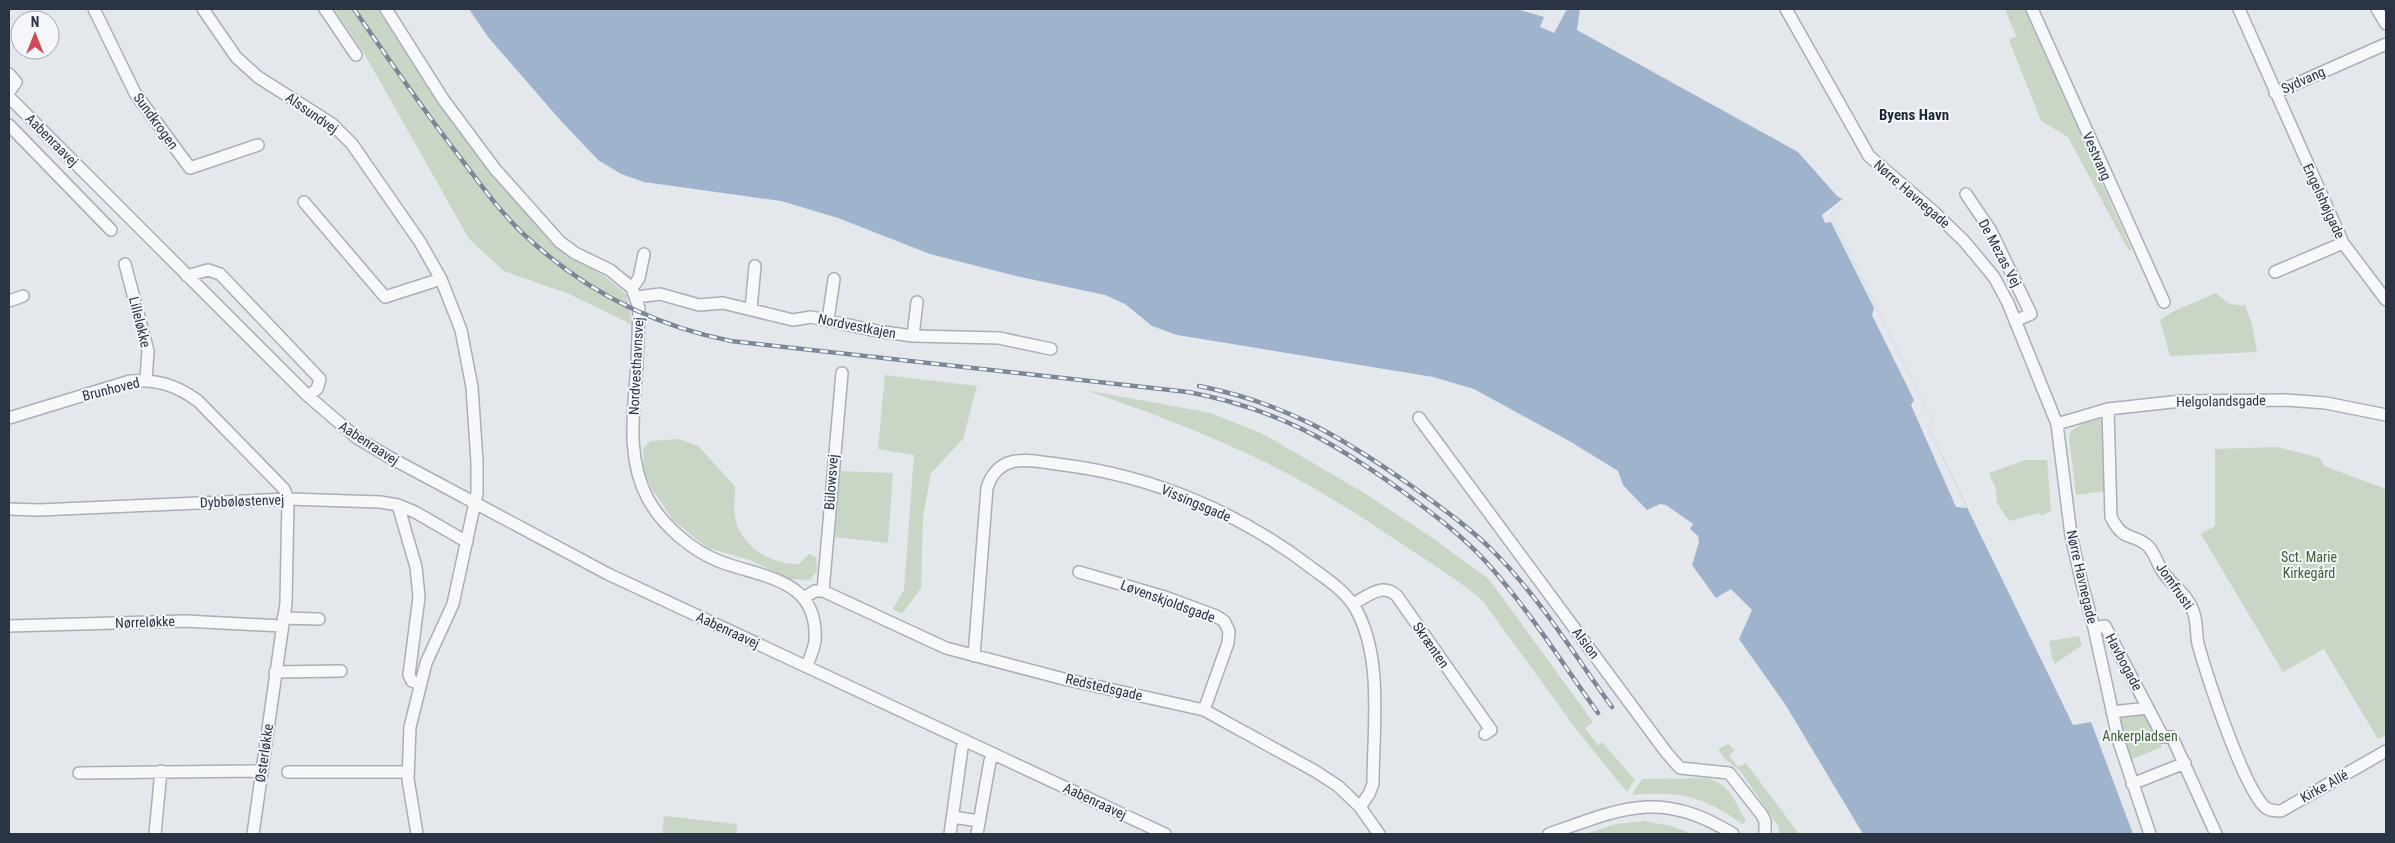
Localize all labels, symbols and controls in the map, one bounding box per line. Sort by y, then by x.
north arrow [10,10,60,60]
text: N [31,14,39,30]
street label: Sydvang [2279,63,2327,97]
street label: Alssundvej [283,89,341,137]
street label: Sundkrogen [130,90,182,152]
district label: Byens Havn [1879,106,1949,124]
street label: Aabenraavej [22,110,82,170]
street label: Vestvang [2079,129,2115,183]
street label: Nørre Havnegade [1871,157,1954,232]
street label: Engelshøjgade [2300,161,2349,241]
street label: De Mezas Vej [1975,216,2025,290]
street label: Lilleløkke [126,295,154,350]
street label: Nordvestkajen [817,311,897,341]
street label: Nordvesthavnsvej [625,317,647,415]
street label: Brunhoved [81,374,141,404]
street label: Helgolandsgade [2176,392,2266,410]
street label: Aabenraavej [336,418,402,468]
street label: Bülowsvej [821,454,841,510]
street label: Vissingsgade [1159,481,1234,525]
street label: Dybbøløstenvej [200,492,284,510]
street label: Nørre Havnegade [2063,529,2101,626]
park label: Sct. Marie Kirkegård [2281,549,2337,581]
street label: Jomfrusti [2153,559,2197,613]
street label: Løvenskjoldsgade [1119,576,1218,626]
street label: Aabenraavej [694,608,762,652]
street label: Nørreløkke [115,613,176,631]
street label: Skrænten [1409,619,1453,671]
street label: Alsion [1569,624,1603,662]
street label: Havbogade [2102,631,2146,694]
street label: Redstedsgade [1064,670,1144,704]
street label: Østerløkke [252,722,276,783]
park label: Ankerpladsen [2102,728,2178,744]
street label: Kirke Allé [2297,766,2351,806]
street label: Aabenraavej [1061,779,1129,823]

